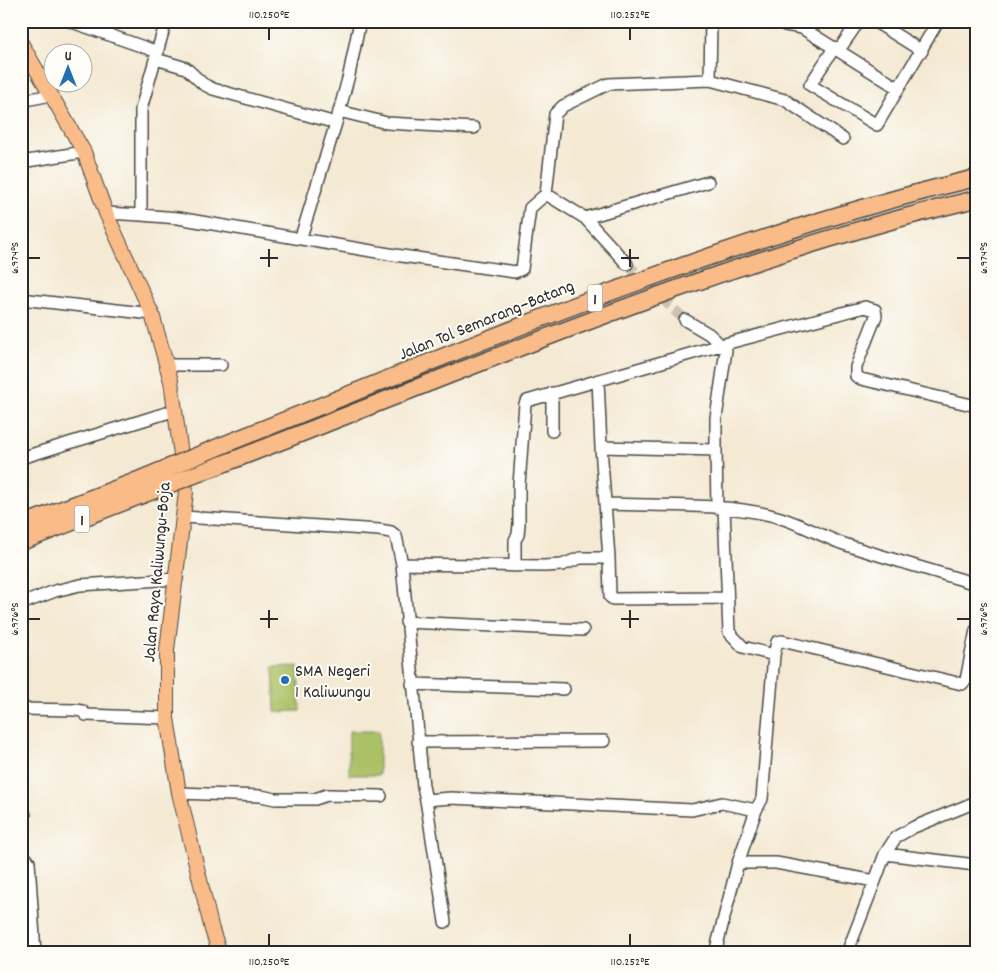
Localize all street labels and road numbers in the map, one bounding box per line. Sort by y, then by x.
street label: Jalan Tol Semarang–Batang [395,275,579,368]
road number: 1 [588,284,602,312]
street label: Jalan Raya Kaliwungu-Boja [138,481,179,663]
road number: 1 [74,506,90,532]

